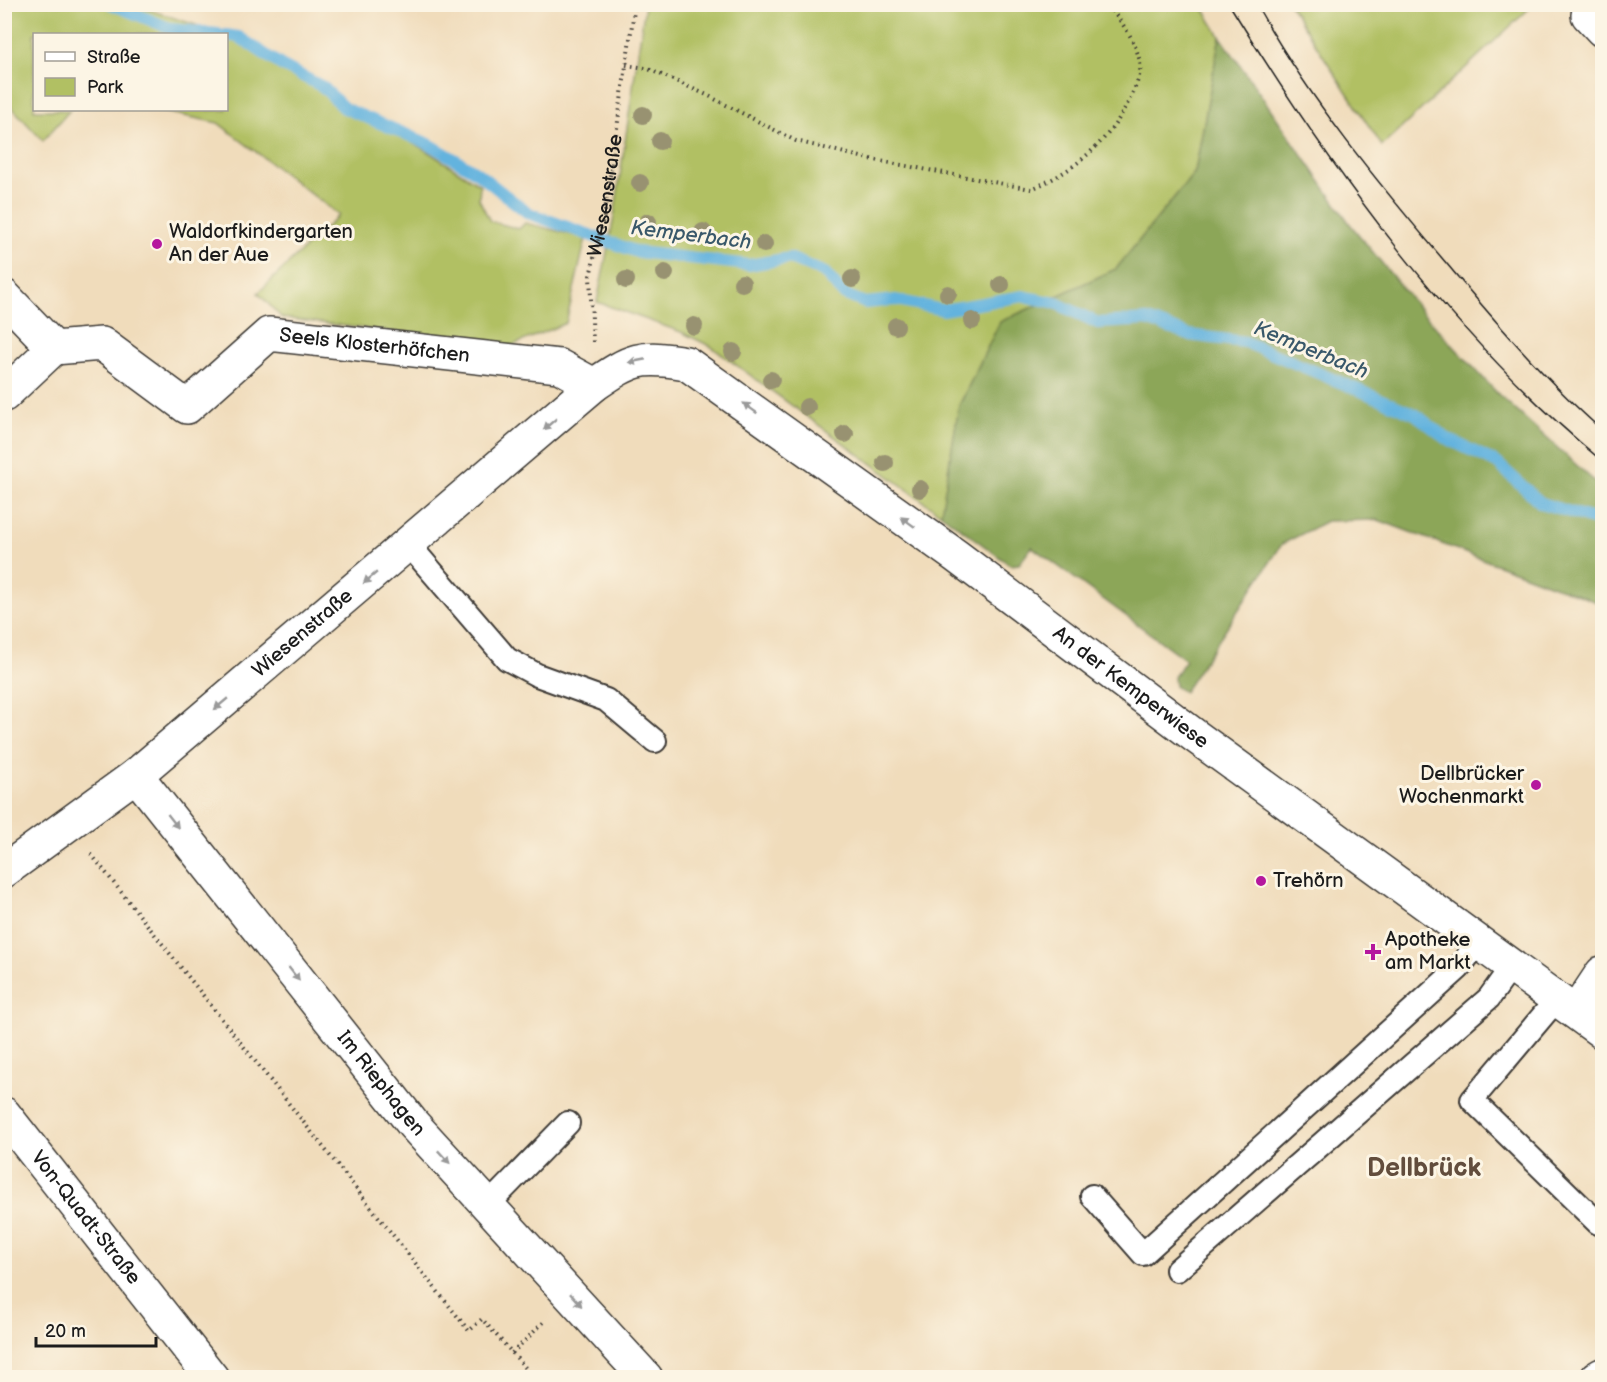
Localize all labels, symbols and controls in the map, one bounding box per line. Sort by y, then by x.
legend [33,33,228,111]
text: Straße [87,47,141,68]
text: Park [87,77,123,98]
street label: Wiesenstraße [583,133,628,259]
water label: Kemperbach [629,215,753,255]
place label: Waldorfkindergarten An der Aue [169,220,353,267]
marker: Waldorfkindergarten An der Aue [150,237,164,251]
water label: Kemperbach [1250,316,1372,384]
street label: Seels Klosterhöfchen [278,323,471,368]
one-way arrow [627,357,646,366]
one-way arrow [743,402,759,414]
one-way arrow [542,417,558,430]
one-way arrow [901,516,917,528]
one-way arrow [363,571,378,584]
street label: Wiesenstraße [248,584,358,683]
street label: An der Kemperwiese [1048,621,1213,754]
one-way arrow [214,697,229,710]
place label: Dellbrücker Wochenmarkt [1399,762,1525,809]
marker: Dellbrücker Wochenmarkt [1529,778,1543,792]
one-way arrow [166,813,179,829]
place label: Trehörn [1273,869,1344,893]
marker: Trehörn [1254,874,1268,888]
place label: Apotheke am Markt [1385,928,1471,975]
marker: Apotheke am Markt [1366,945,1380,959]
one-way arrow [287,966,299,981]
street label: Im Riephagen [332,1026,430,1141]
street label: Von-Quadt-Straße [26,1146,146,1289]
one-way arrow [436,1150,450,1164]
district label: Dellbrück [1367,1153,1481,1184]
one-way arrow [569,1293,583,1308]
scale bar [36,1310,156,1348]
text: 20 m [45,1321,86,1342]

